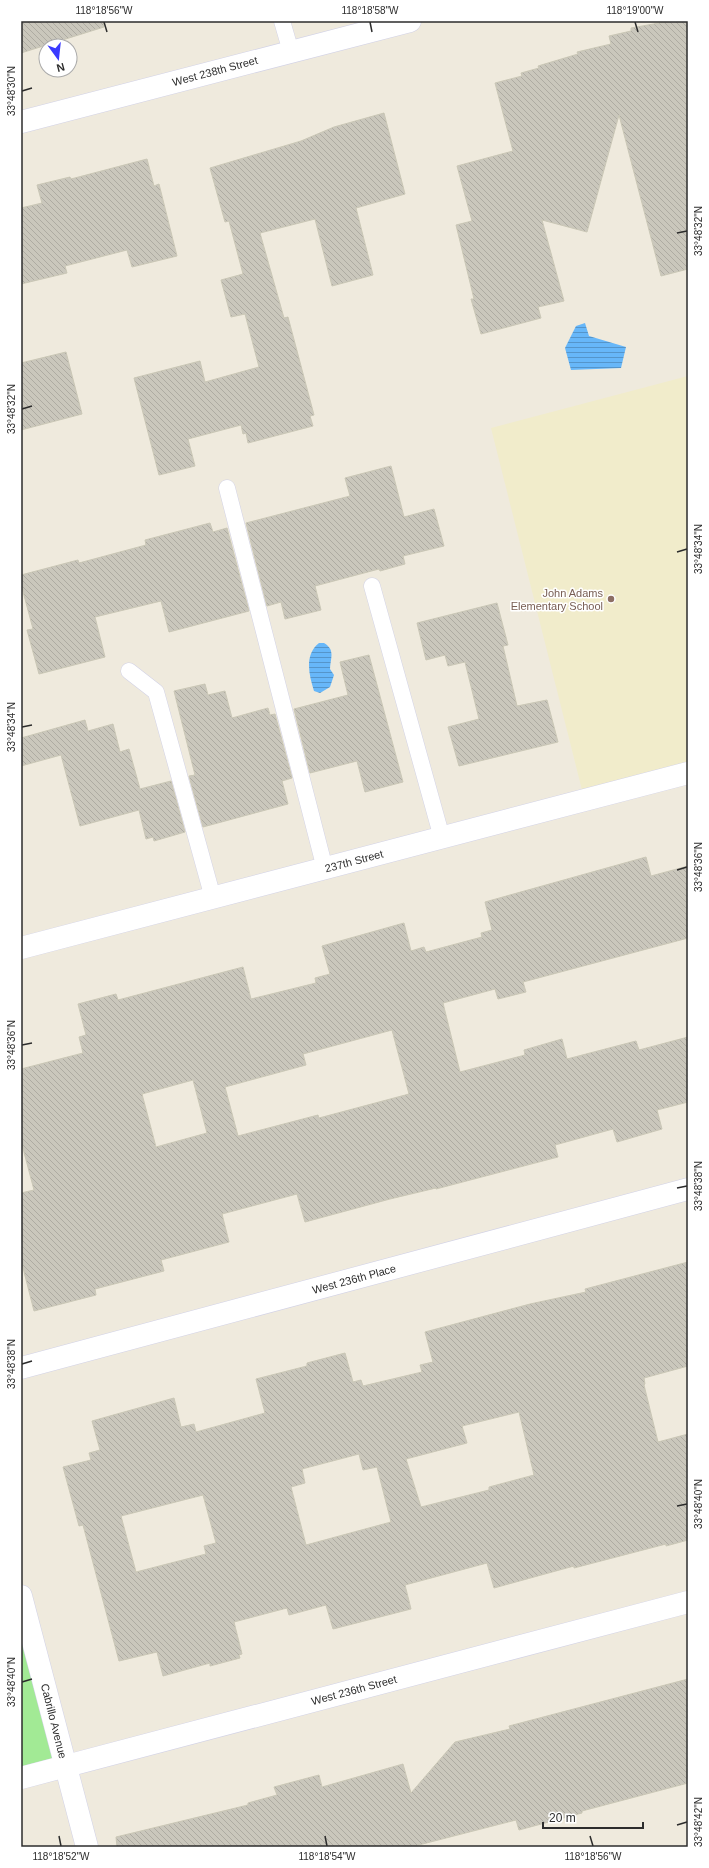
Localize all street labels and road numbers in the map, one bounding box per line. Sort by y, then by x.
street label: West 238th Street [171,54,259,88]
street label: 237th Street [323,847,385,875]
street label: West 236th Place [311,1262,397,1296]
street label: West 236th Street [310,1673,398,1707]
street label: Cabrillo Avenue [39,1682,69,1760]

